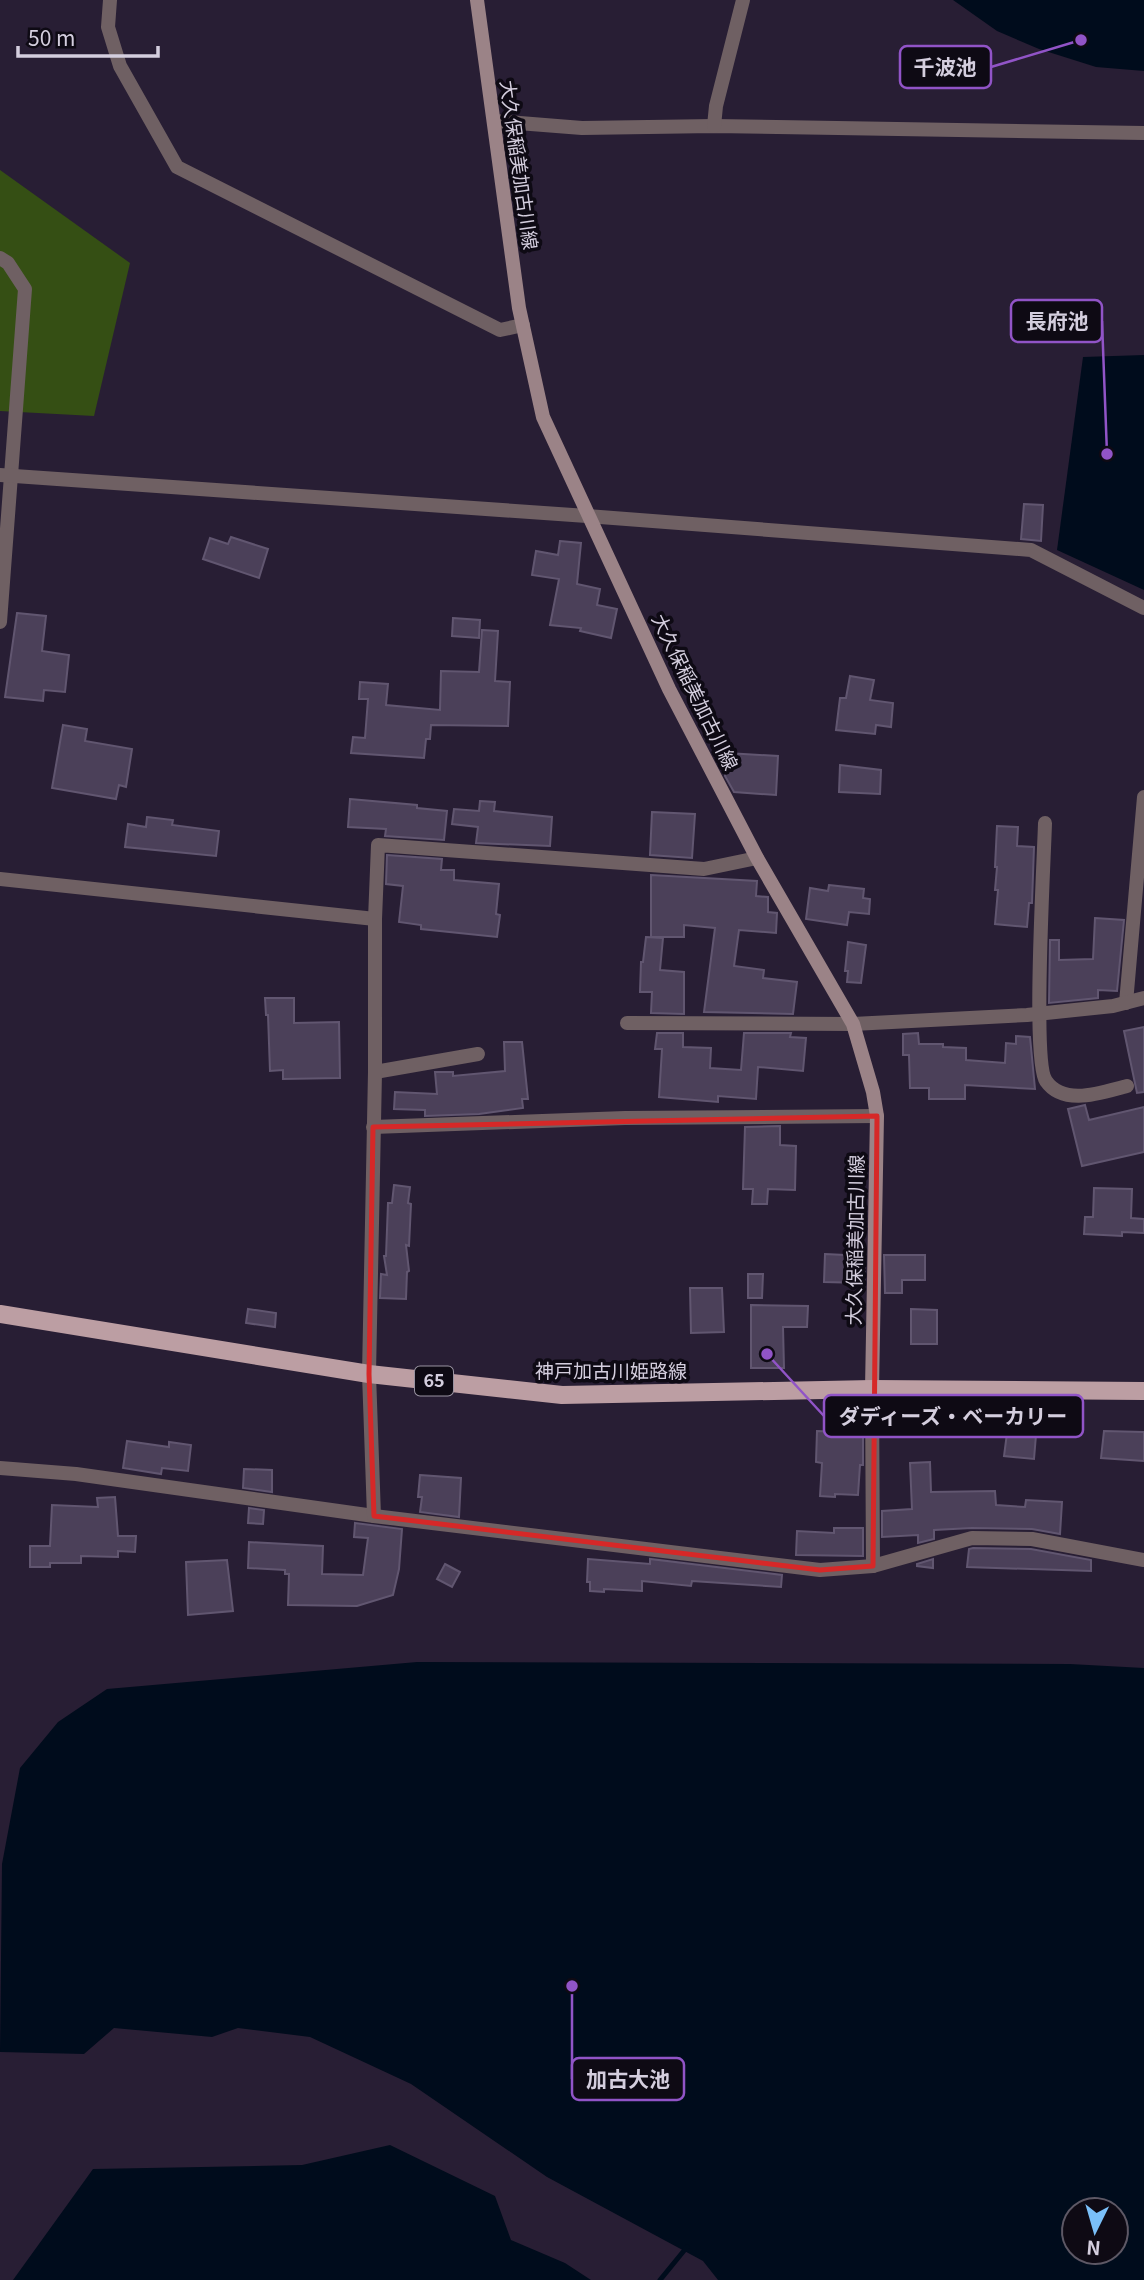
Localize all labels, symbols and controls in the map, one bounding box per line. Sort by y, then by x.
scale bar [18,14,158,58]
text: 50 m [28,22,75,52]
callout: 千波池 [900,46,991,88]
text: 千波池 [914,51,977,81]
street label: 大久保稲美加古川線 [495,78,546,251]
callout: 長府池 [1011,300,1102,342]
text: 長府池 [1026,305,1089,335]
street label: 大久保稲美加古川線 [647,609,746,774]
street label: 大久保稲美加古川線 [839,1154,868,1326]
street label: 神戸加古川姫路線 [535,1356,687,1383]
road number: 65 [415,1366,453,1396]
callout: ダディーズ・ベーカリー [824,1395,1083,1437]
text: ダディーズ・ベーカリー [839,1400,1067,1430]
callout: 加古大池 [572,2058,684,2100]
text: 加古大池 [586,2063,670,2093]
north arrow [1060,2196,1130,2266]
text: N [1085,2235,1102,2263]

